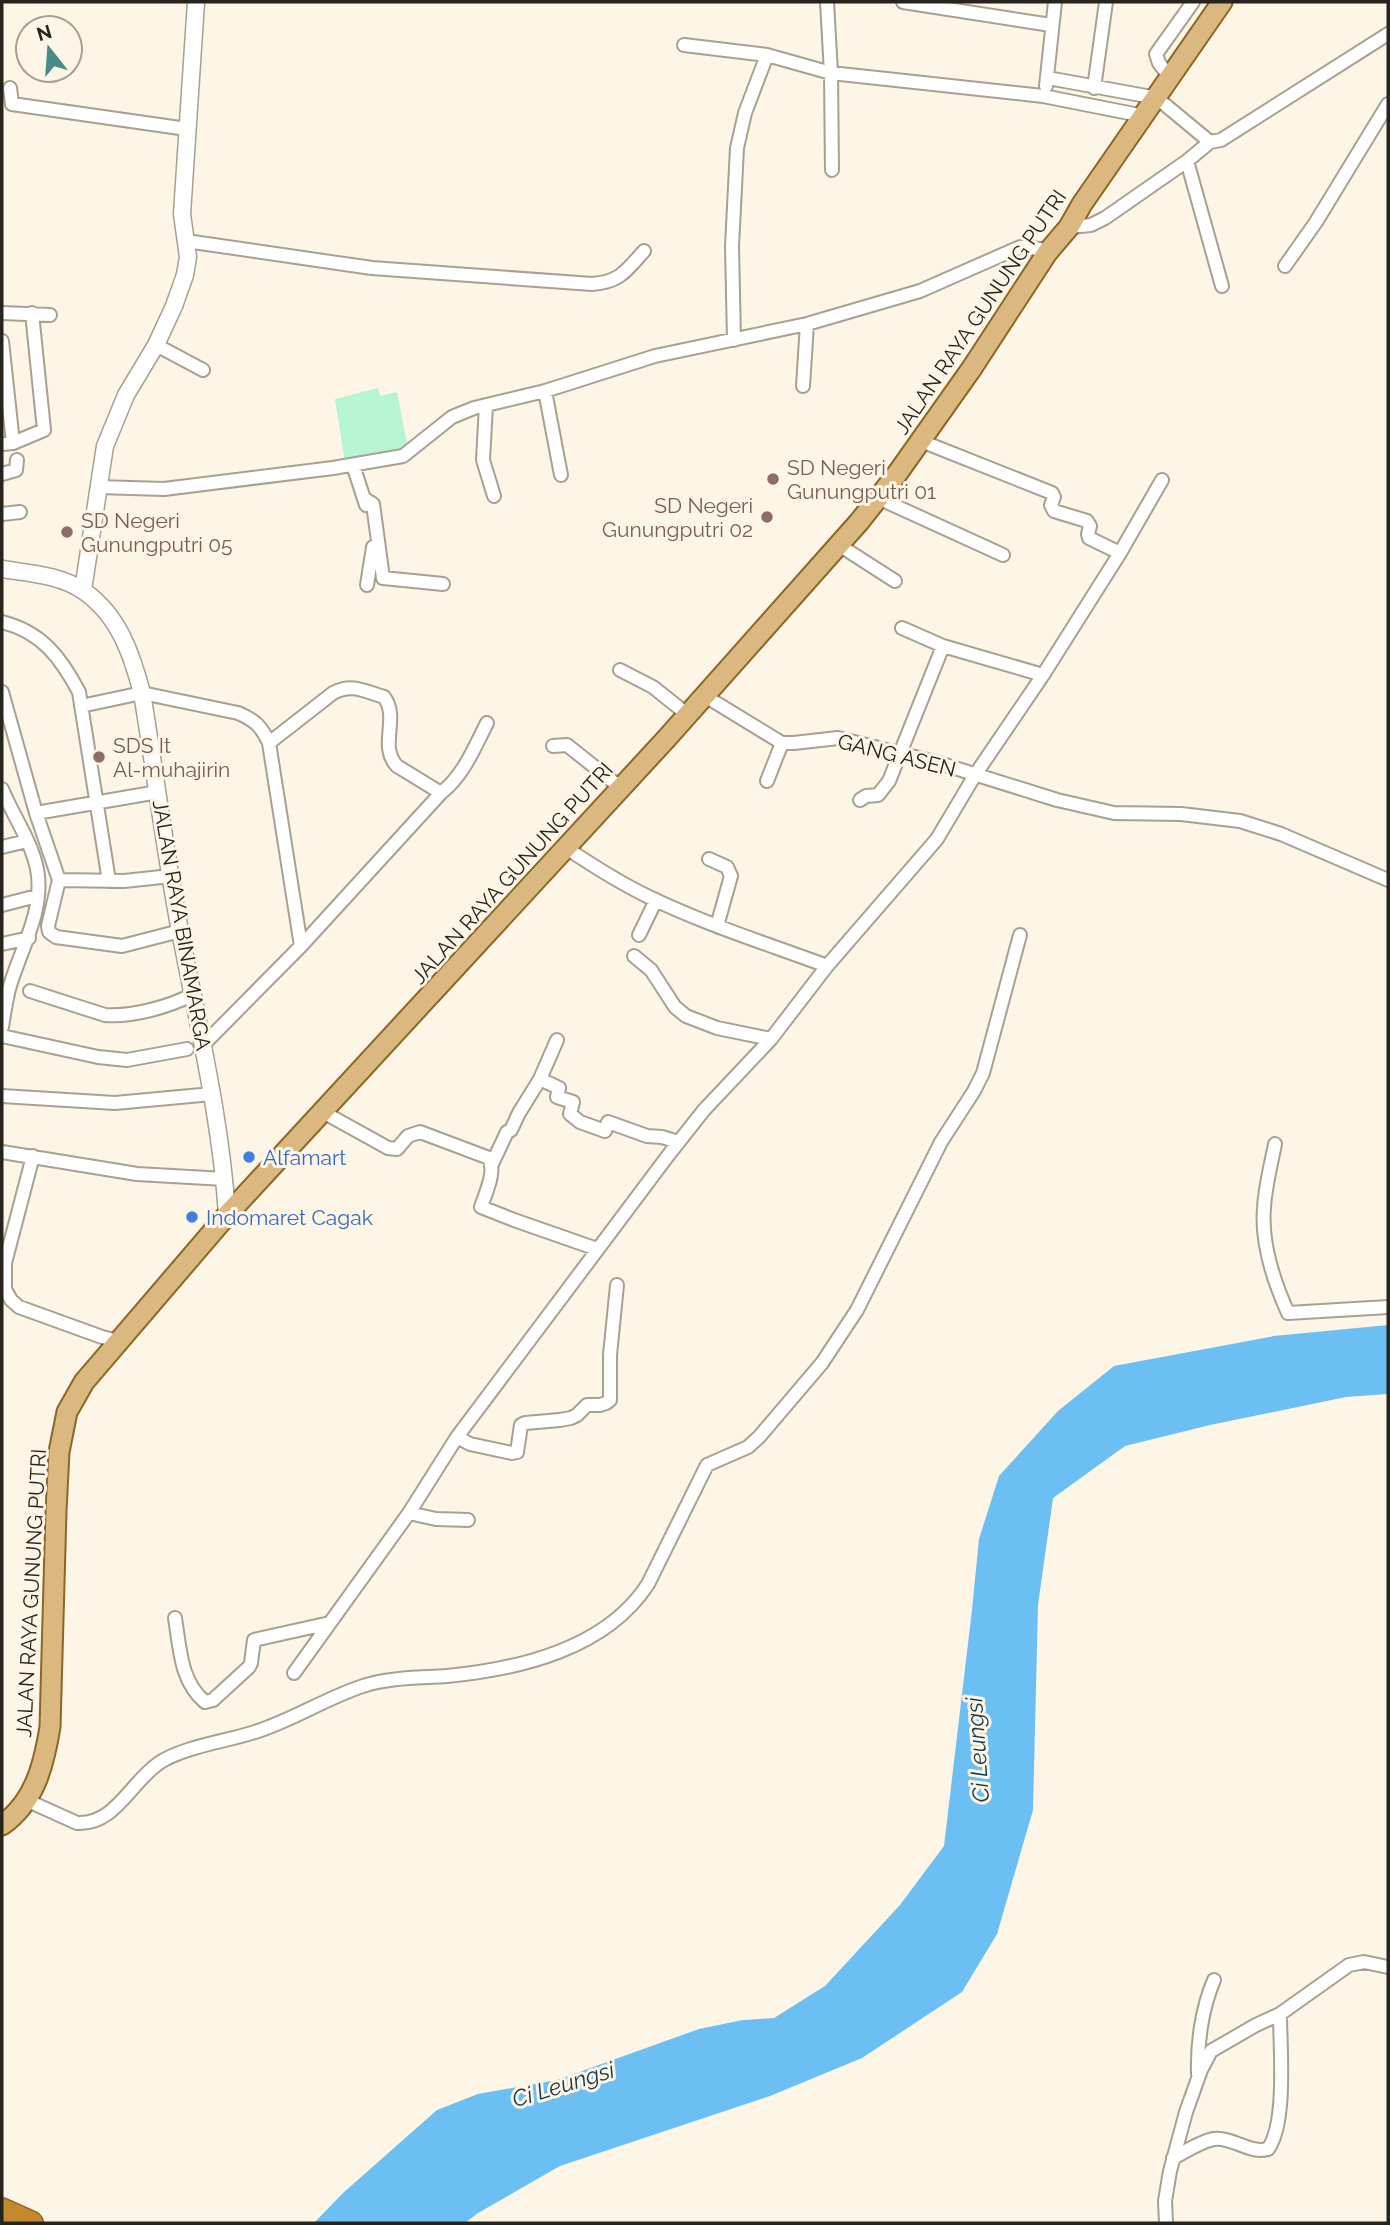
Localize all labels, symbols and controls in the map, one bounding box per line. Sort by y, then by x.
north arrow [14,14,84,84]
text: N [34,20,54,45]
street label: JALAN RAYA GUNUNG PUTRI [889,185,1071,439]
place label: SD Negeri Gunungputri 01 [787,455,936,504]
marker: SD Negeri Gunungputri 01 [765,471,781,487]
place label: SD Negeri Gunungputri 02 [602,493,753,542]
place label: SD Negeri Gunungputri 05 [81,508,233,557]
marker: SD Negeri Gunungputri 02 [759,509,775,525]
marker: SD Negeri Gunungputri 05 [59,524,75,540]
street label: GANG ASEN [835,728,959,782]
place label: SDS It Al-muhajirin [113,733,230,782]
marker: SDS It Al-muhajirin [91,749,107,765]
street label: JALAN RAYA GUNUNG PUTRI [406,757,618,989]
street label: JALAN RAYA BINAMARGA [148,798,216,1052]
place label: Alfamart [263,1145,346,1170]
marker: Alfamart [241,1149,257,1165]
place label: Indomaret Cagak [206,1205,373,1230]
marker: Indomaret Cagak [184,1209,200,1225]
street label: JALAN RAYA GUNUNG PUTRI [11,1448,51,1738]
water label: Ci Leungsi [960,1695,994,1804]
water label: Ci Leungsi [509,2055,618,2112]

